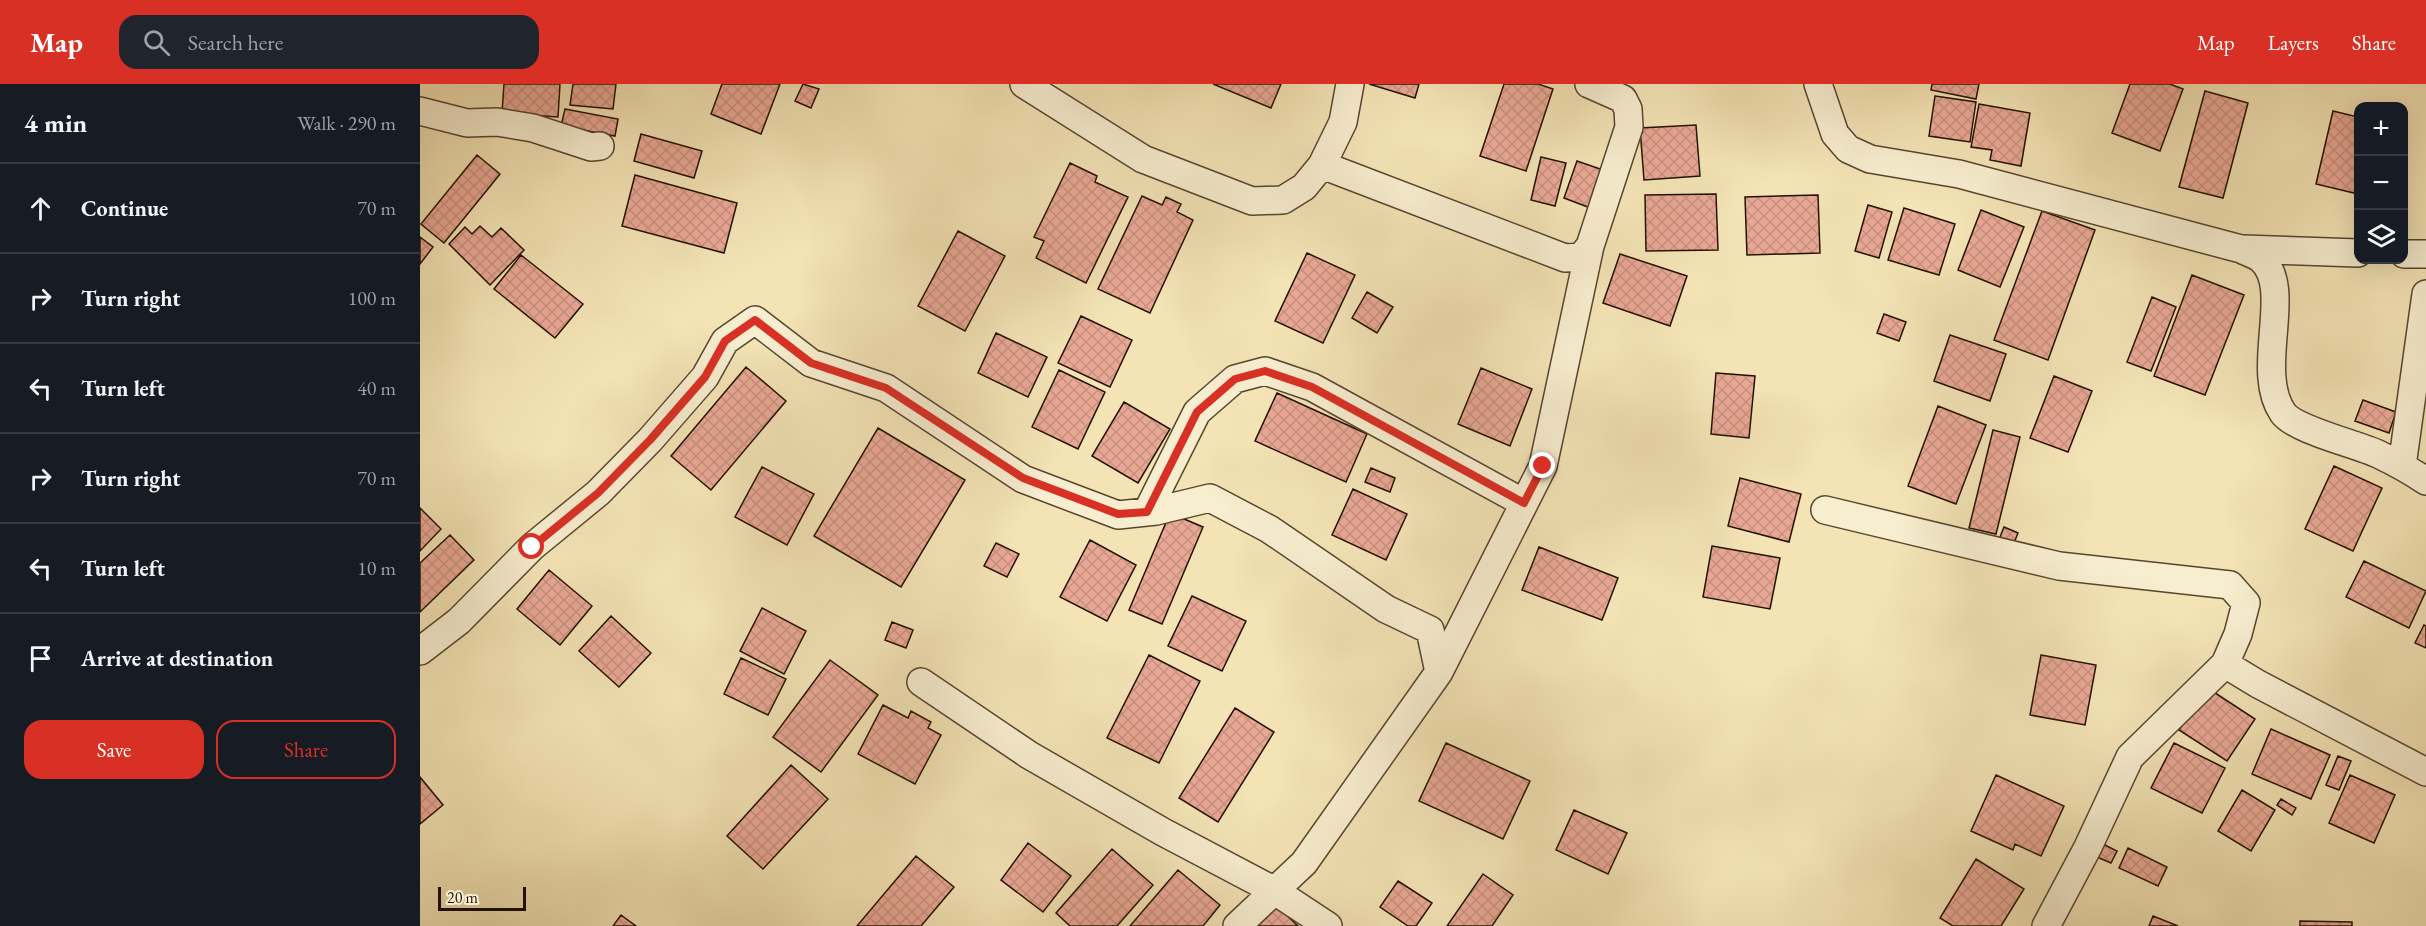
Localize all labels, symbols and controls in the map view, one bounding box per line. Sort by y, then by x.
search box [119,15,539,69]
text: Map [30,24,83,60]
icon: search [140,26,173,59]
text: Search here [188,28,283,57]
text: Map [2197,29,2235,56]
text: Layers [2268,29,2319,56]
text: Share [2352,29,2396,56]
map controls [2354,102,2408,264]
button: + [2354,102,2408,156]
text: 4 min [24,106,87,140]
text: Walk · 290 m [297,110,396,136]
button: − [2354,156,2408,210]
icon: ahead [24,192,57,225]
text: Continue [81,194,168,223]
text: 70 m [357,195,396,221]
button: layers [2354,210,2408,264]
icon: right [24,282,57,315]
text: Turn right [81,284,180,313]
text: 100 m [348,285,396,311]
icon: left [24,372,57,405]
text: Turn left [81,374,165,403]
text: 40 m [357,375,396,401]
route end [1529,452,1555,478]
icon: right [24,462,57,495]
text: Turn right [81,464,180,493]
text: 70 m [357,465,396,491]
route start [518,533,544,559]
icon: left [24,552,57,585]
text: Turn left [81,554,165,583]
text: 10 m [357,555,396,581]
icon: arrive [24,642,57,675]
text: Arrive at destination [81,644,273,673]
button: Save [24,720,204,779]
button: Share [216,720,396,779]
scale bar [438,884,526,912]
text: 20 m [447,887,478,908]

